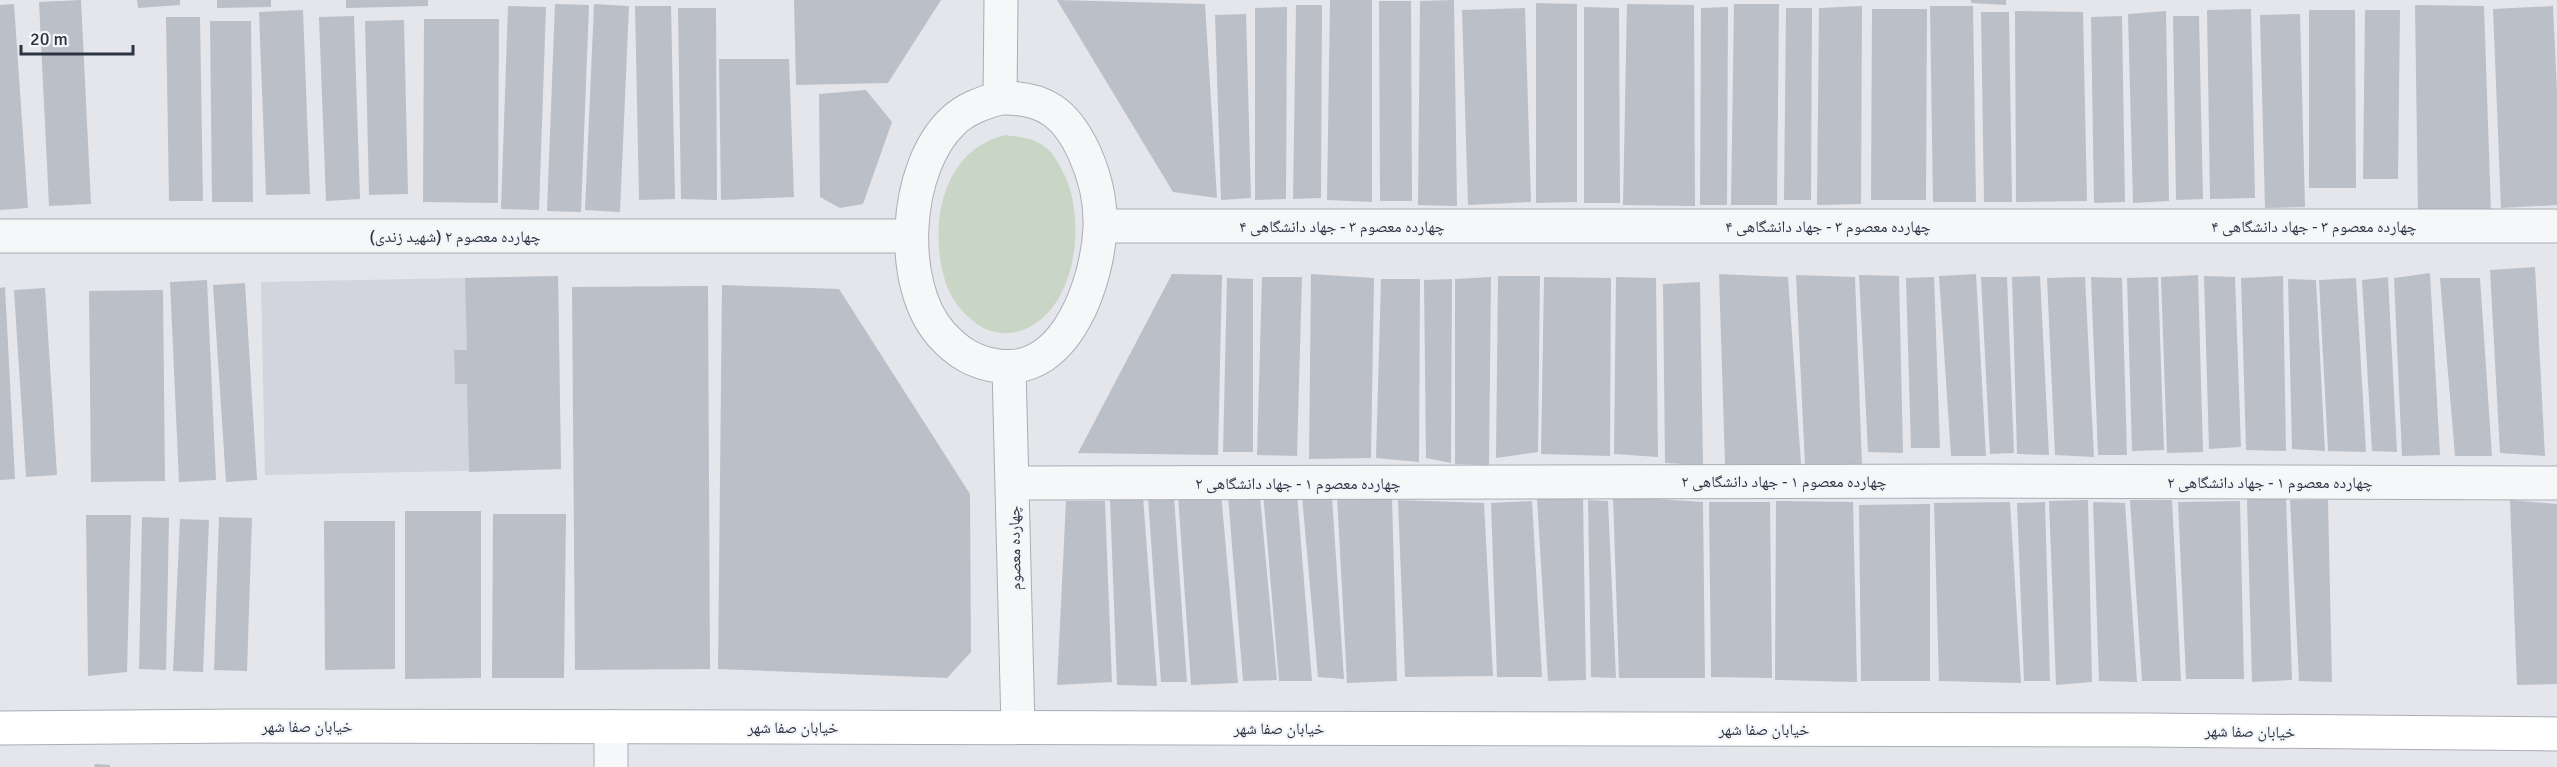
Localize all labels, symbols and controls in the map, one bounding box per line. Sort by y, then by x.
scale bar [21,18,134,56]
text: 20 m [30,28,68,50]
street label: چهارده معصوم ۳ - جهاد دانشگاهی ۴ [1239,217,1445,237]
street label: چهارده معصوم ۳ - جهاد دانشگاهی ۴ [1725,217,1931,237]
street label: چهارده معصوم ۳ - جهاد دانشگاهی ۴ [2211,217,2417,237]
street label: چهارده معصوم ۲ (شهید زندی) [369,227,541,247]
street label: چهارده معصوم ۱ - جهاد دانشگاهی ۲ [1681,472,1887,492]
street label: چهارده معصوم ۱ - جهاد دانشگاهی ۲ [2167,473,2373,493]
street label: چهارده معصوم ۱ - جهاد دانشگاهی ۲ [1195,474,1401,494]
street label: چهارده معصوم [1004,505,1026,591]
street label: خیابان صفا شهر [261,717,352,737]
street label: خیابان صفا شهر [747,718,838,738]
street label: خیابان صفا شهر [1233,719,1324,739]
street label: خیابان صفا شهر [1718,720,1809,740]
street label: خیابان صفا شهر [2203,721,2296,743]

